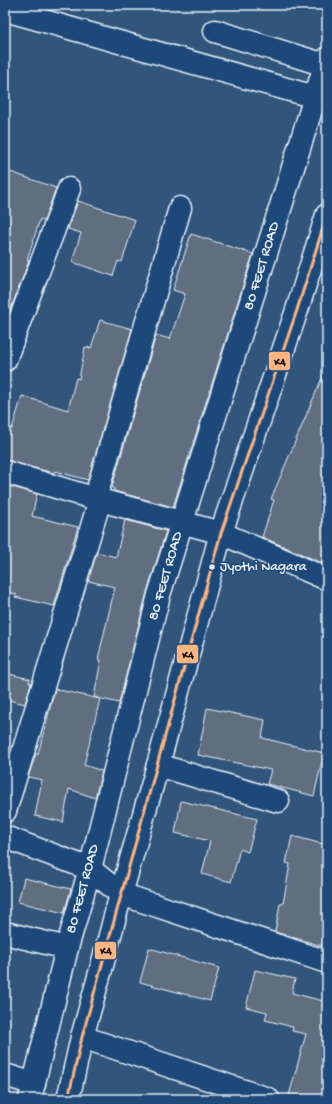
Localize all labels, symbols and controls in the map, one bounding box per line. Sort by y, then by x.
street label: 80 FEET ROAD [240,219,284,312]
line badge: K4 [268,351,291,371]
text: K4 [273,357,286,369]
street label: 80 FEET ROAD [145,529,187,622]
place label: Jyothi Nagara [220,559,308,576]
marker: Jyothi Nagara [207,562,217,572]
line badge: K4 [176,644,199,664]
text: K4 [181,650,194,662]
street label: 80 FEET ROAD [62,842,104,936]
line badge: K4 [94,941,117,960]
text: K4 [99,946,112,958]

